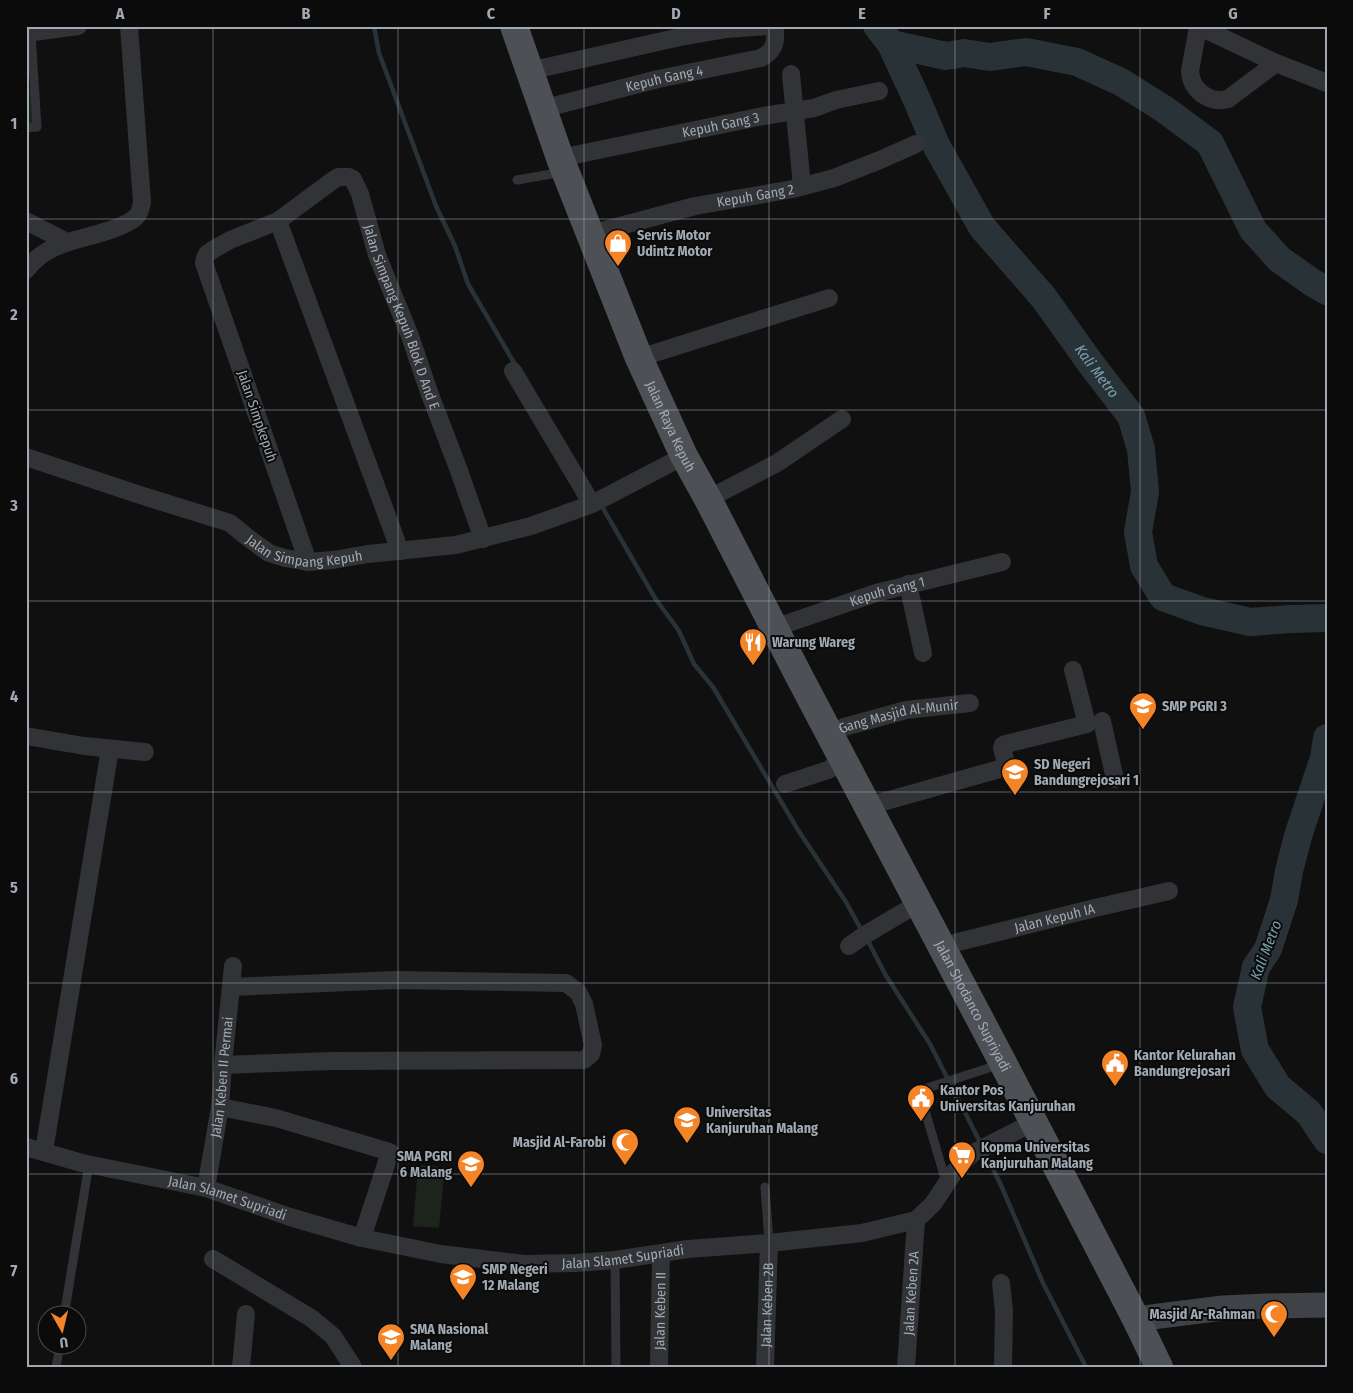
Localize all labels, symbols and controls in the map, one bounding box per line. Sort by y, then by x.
text: A [115,4,125,23]
text: B [302,4,311,23]
text: C [487,4,496,23]
text: D [671,4,681,23]
text: E [858,4,866,23]
text: F [1043,4,1051,23]
text: G [1228,4,1238,23]
street label: Kepuh Gang 4 [624,62,704,96]
street label: Kepuh Gang 3 [681,109,761,141]
text: 1 [11,114,17,133]
street label: Kepuh Gang 2 [716,180,795,211]
street label: Jalan Simpang Kepuh Blok D And E [360,222,444,412]
place label: Servis Motor Udintz Motor [637,227,713,260]
shop icon: Servis Motor Udintz Motor [603,228,633,267]
text: 2 [9,305,18,324]
water label: Kali Metro [1071,341,1123,402]
street label: Jalan Simpkepuh [233,368,281,464]
street label: Jalan Raya Kepuh [642,378,699,475]
text: 3 [9,496,18,515]
street label: Jalan Simpang Kepuh [243,531,364,571]
street label: Kepuh Gang 1 [847,573,926,610]
restaurant icon: Warung Wareg [738,627,768,666]
place label: Warung Wareg [772,634,855,651]
text: 4 [10,687,18,706]
school or university icon: SMP PGRI 3 [1128,691,1158,730]
street label: Gang Masjid Al-Munir [835,696,959,737]
place label: SMP PGRI 3 [1162,698,1227,715]
place label: SD Negeri Bandungrejosari 1 [1034,756,1139,789]
school or university icon: SD Negeri Bandungrejosari 1 [1000,757,1030,796]
text: 5 [10,878,18,897]
street label: Jalan Kepuh IA [1013,900,1097,936]
water label: Kali Metro [1246,918,1286,982]
street label: Jalan Shodanco Supriyadi [931,938,1014,1074]
street label: Jalan Keben II Permai [206,1016,236,1139]
place label: Kantor Kelurahan Bandungrejosari [1134,1047,1236,1080]
public building icon: Kantor Kelurahan Bandungrejosari [1100,1048,1130,1087]
text: 6 [10,1069,18,1088]
place label: Kantor Pos Universitas Kanjuruhan [940,1082,1075,1115]
public building icon: Kantor Pos Universitas Kanjuruhan [906,1083,936,1122]
place label: Universitas Kanjuruhan Malang [706,1104,818,1137]
school or university icon: Universitas Kanjuruhan Malang [672,1105,702,1144]
mosque icon: Masjid Al-Farobi [610,1127,640,1166]
place label: Masjid Al-Farobi [513,1134,606,1151]
place label: Kopma Universitas Kanjuruhan Malang [981,1139,1093,1172]
supermarket icon: Kopma Universitas Kanjuruhan Malang [947,1140,977,1179]
place label: SMA PGRI 6 Malang [397,1148,452,1181]
school or university icon: SMA PGRI 6 Malang [456,1149,486,1188]
street label: Jalan Slamet Supriadi [167,1172,289,1224]
street label: Jalan Slamet Supriadi [562,1241,685,1272]
street label: Jalan Keben 2A [900,1250,922,1336]
text: 7 [11,1261,18,1280]
place label: SMP Negeri 12 Malang [482,1261,548,1294]
school or university icon: SMP Negeri 12 Malang [448,1262,478,1301]
street label: Jalan Keben 2B [757,1262,777,1348]
street label: Jalan Keben II [651,1272,669,1350]
mosque icon: Masjid Ar-Rahman [1259,1299,1289,1338]
north arrow [38,1306,88,1356]
place label: Masjid Ar-Rahman [1150,1306,1255,1323]
place label: SMA Nasional Malang [410,1321,488,1354]
school or university icon: SMA Nasional Malang [376,1322,406,1361]
text: U [58,1333,69,1351]

